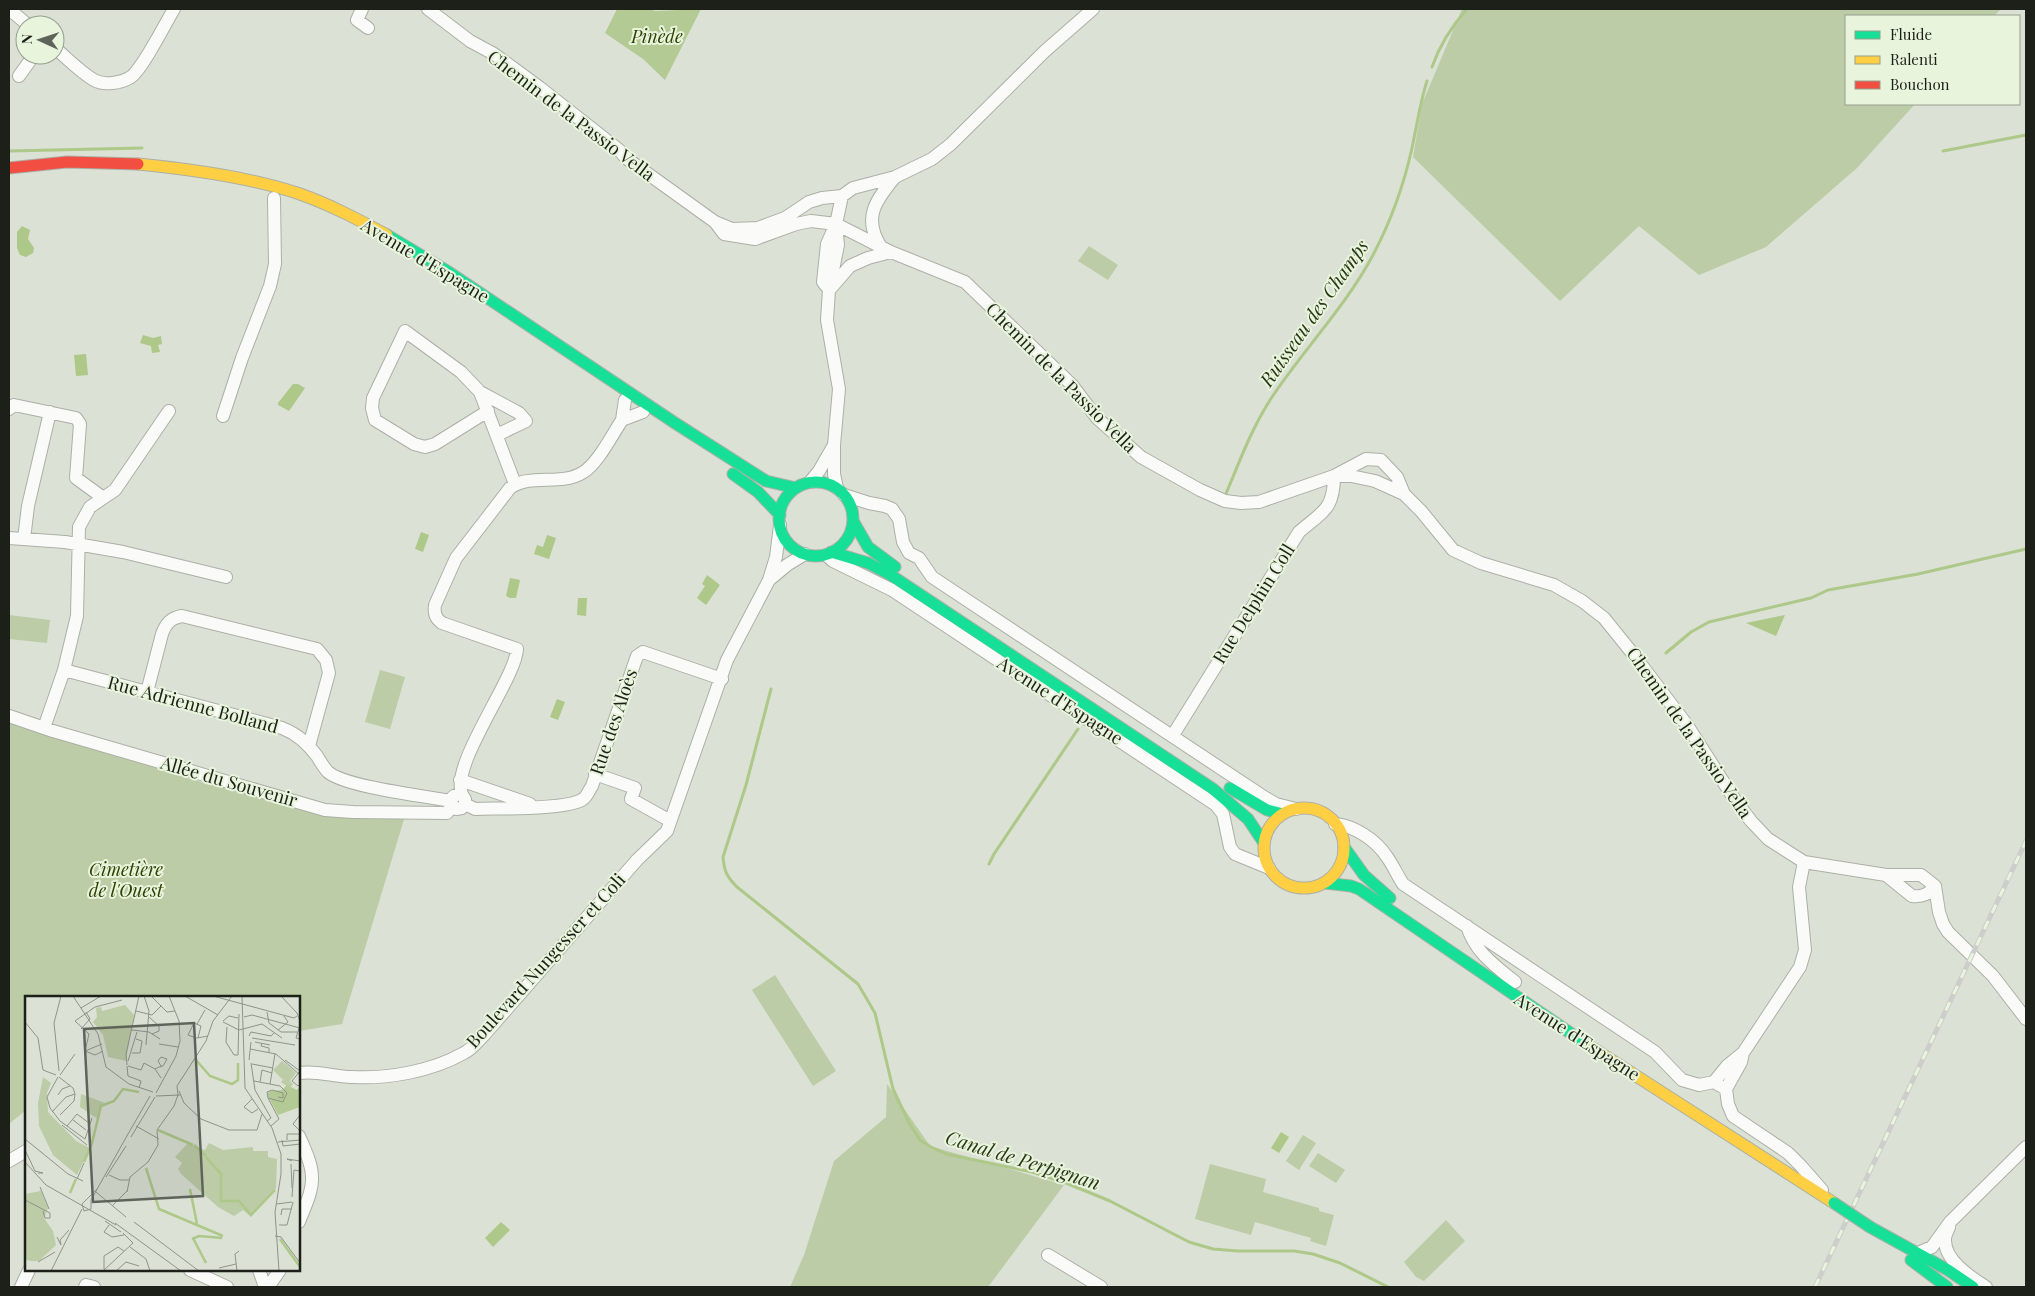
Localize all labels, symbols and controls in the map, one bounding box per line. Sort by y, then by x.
north arrow [15,15,65,65]
legend [1845,15,2020,105]
park label: Pinède [630,24,683,48]
text: Fluide [1890,24,1932,44]
text: N [17,34,36,45]
street label: Chemin de la Passio Vella [483,44,660,186]
text: Ralenti [1890,49,1938,69]
text: Bouchon [1890,74,1950,94]
street label: Avenue d'Espagne [356,212,494,308]
water label: Ruisseau des Champs [1252,234,1374,392]
street label: Chemin de la Passio Vella [981,297,1142,458]
street label: Rue Delphin Coll [1207,539,1300,668]
street label: Chemin de la Passio Vella [1622,642,1758,823]
street label: Avenue d'Espagne [992,650,1128,750]
street label: Rue des Aloès [584,666,642,778]
street label: Rue Adrienne Bolland [105,670,282,739]
street label: Allée du Souvenir [157,750,301,812]
park label: Cimetière de l'Ouest [89,857,164,902]
street label: Boulevard Nungesser et Coli [460,868,630,1053]
street label: Avenue d'Espagne [1509,986,1645,1086]
inset map [25,996,300,1271]
water label: Canal de Perpignan [943,1123,1104,1195]

